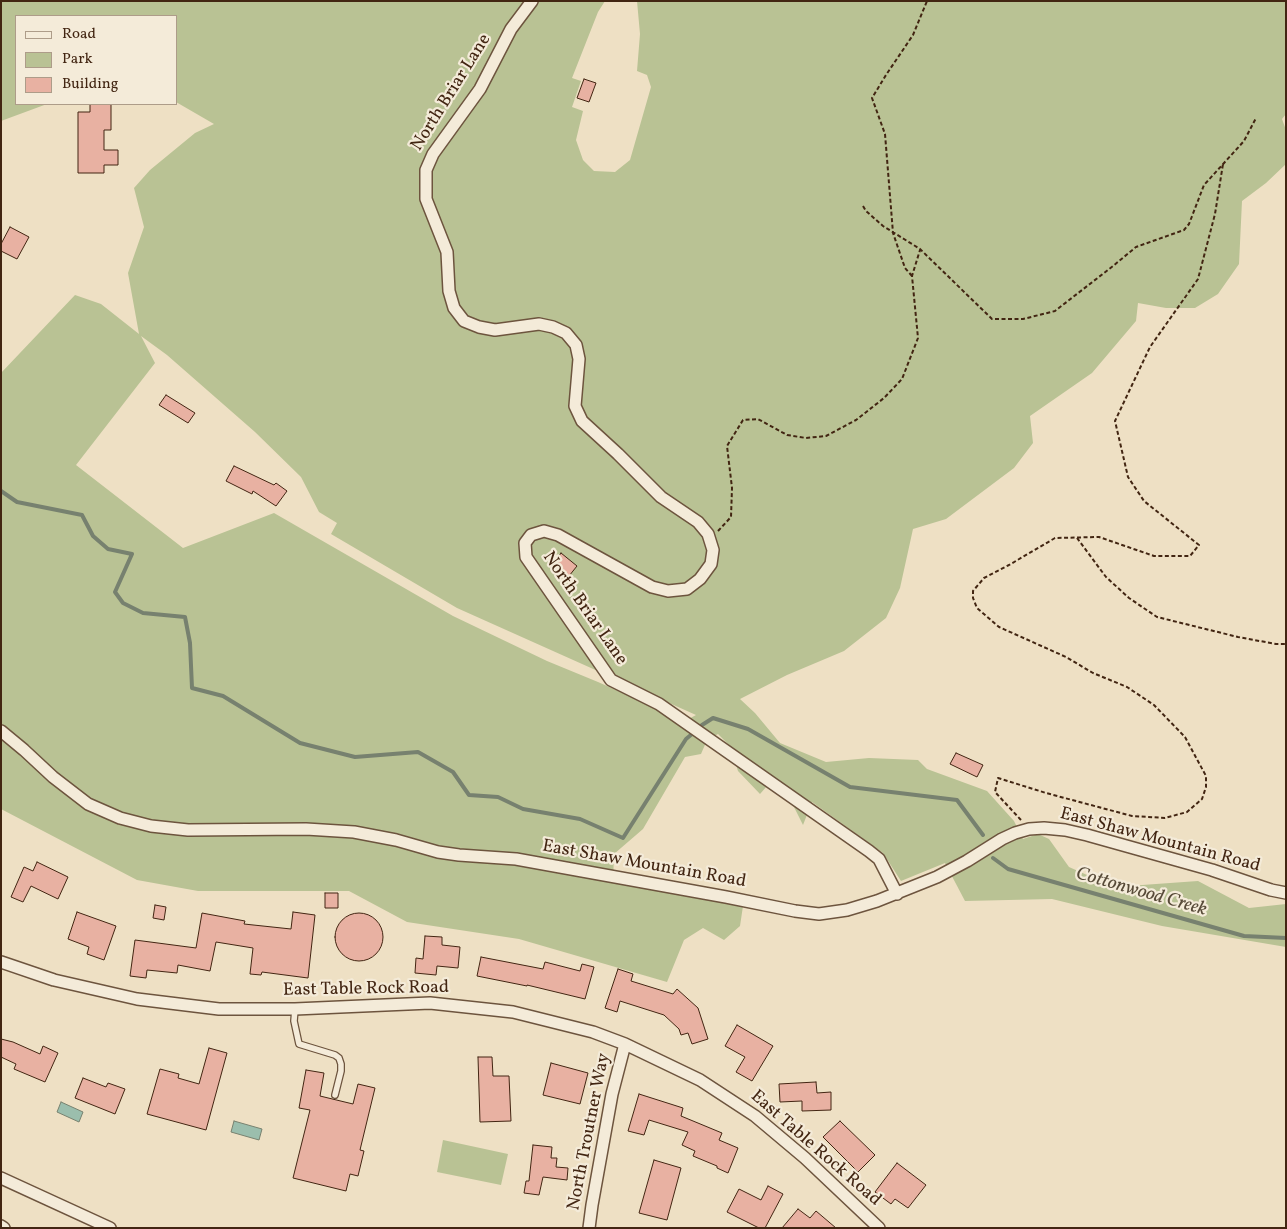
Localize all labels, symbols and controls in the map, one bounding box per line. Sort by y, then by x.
legend [15,15,178,105]
text: Road [62,24,96,45]
street label: North Briar Lane [407,31,497,155]
text: Park [62,49,93,70]
text: Building [62,74,118,95]
street label: North Briar Lane [537,548,631,670]
street label: East Shaw Mountain Road [1057,804,1263,878]
street label: East Shaw Mountain Road [540,836,748,894]
water label: Cottonwood Creek [1073,863,1209,923]
street label: East Table Rock Road [283,978,449,1002]
street label: North Troutner Way [564,1051,616,1213]
street label: East Table Rock Road [745,1086,885,1212]

